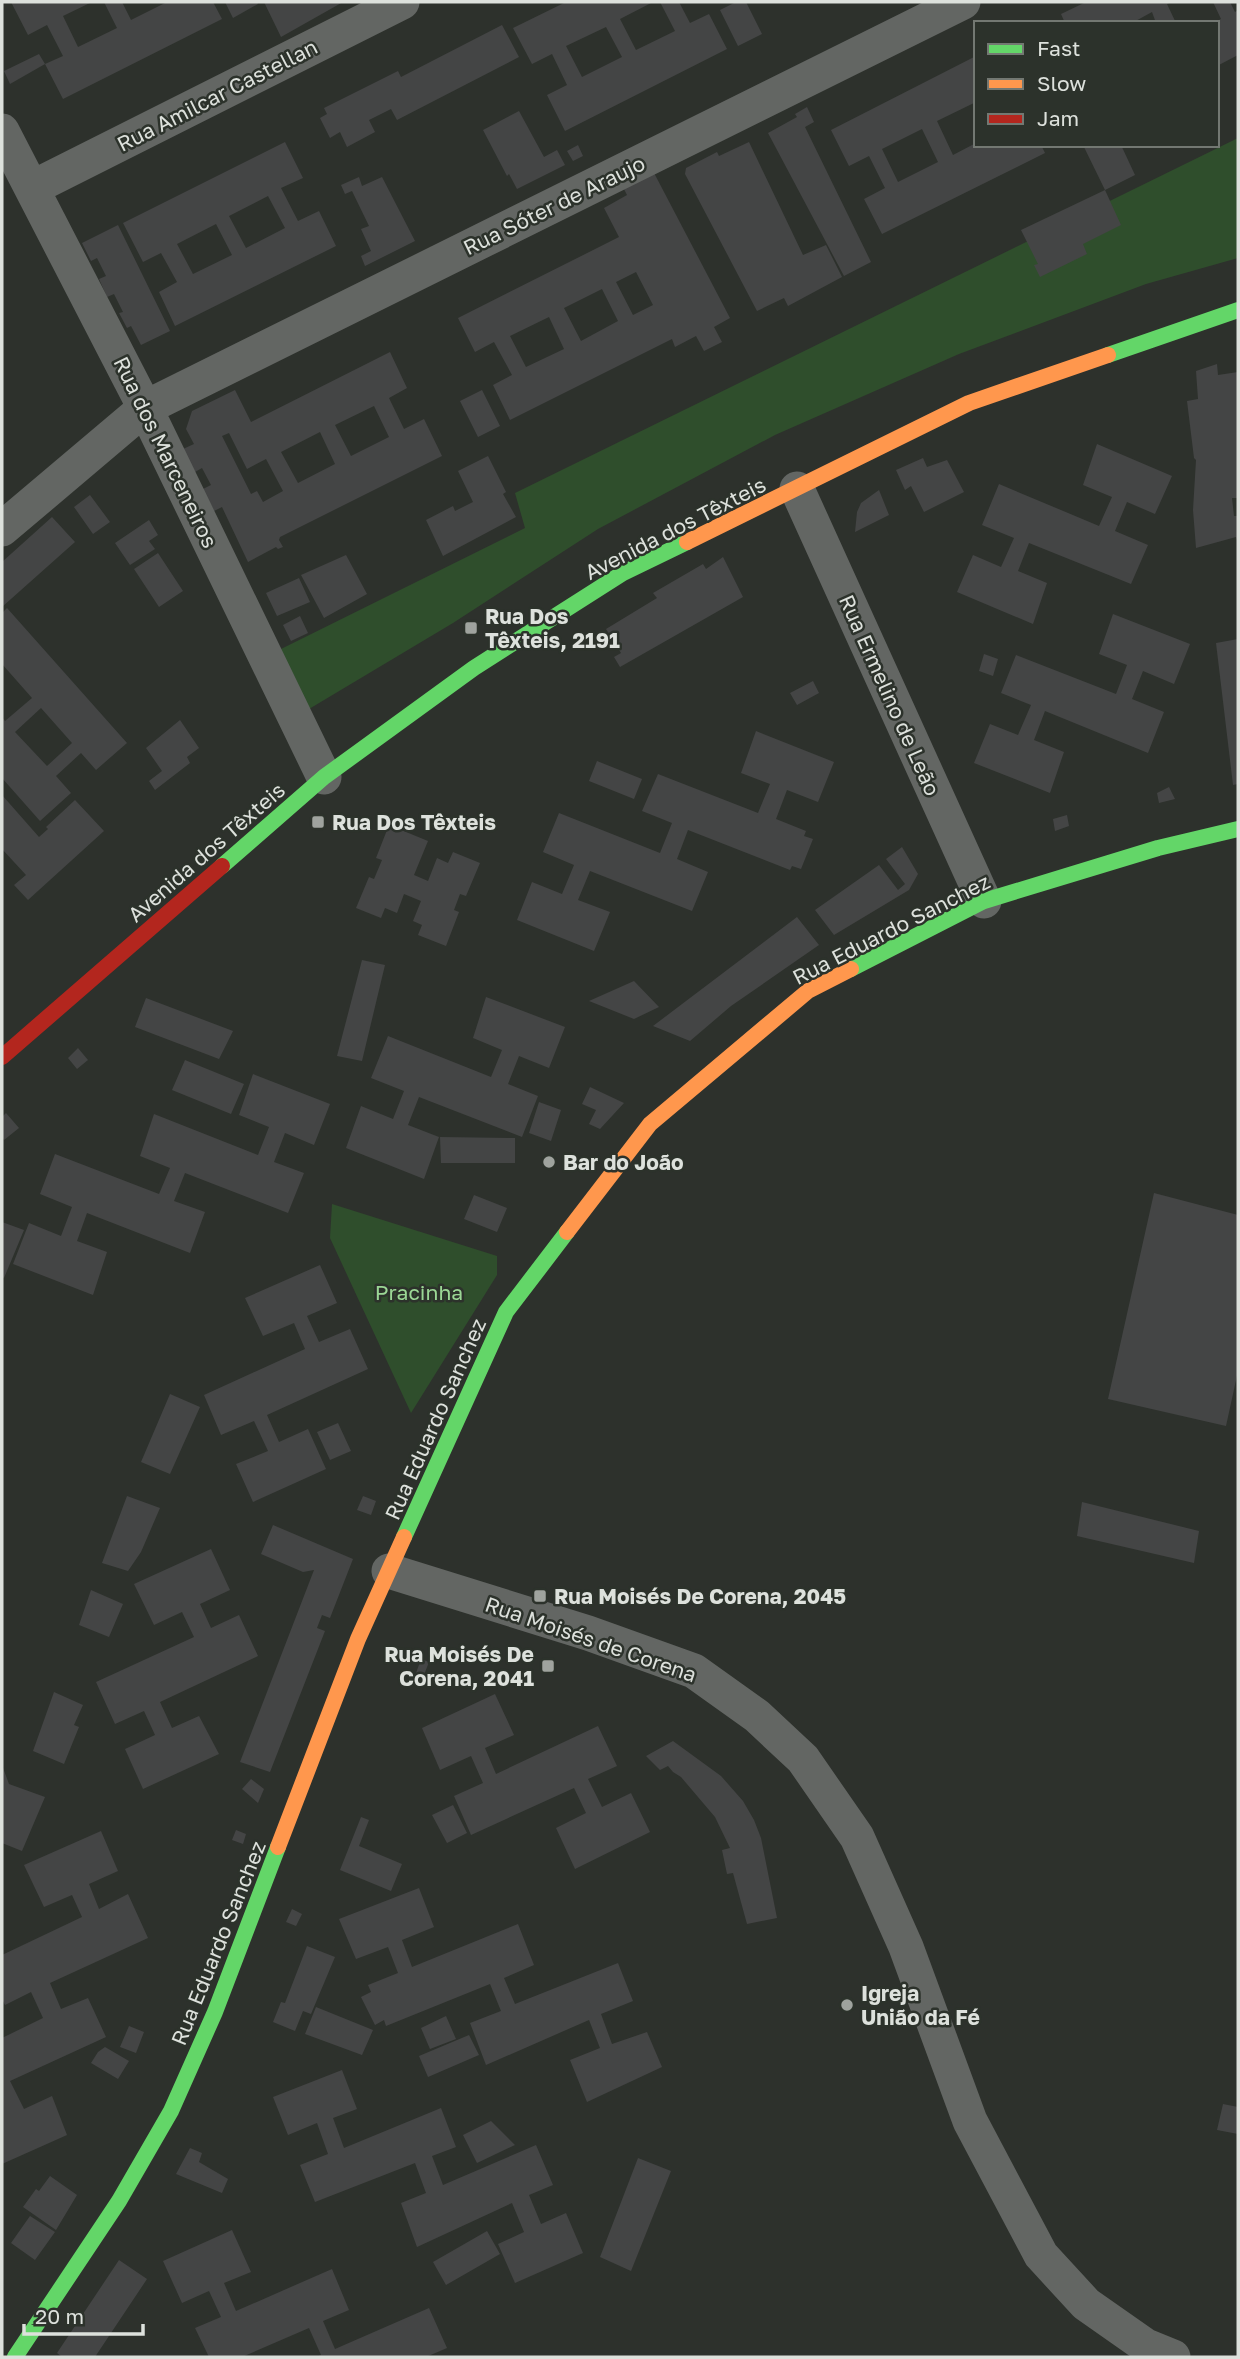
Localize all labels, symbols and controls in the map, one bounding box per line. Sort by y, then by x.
legend [974,21,1219,147]
street label: Rua Amilcar Castellan [113,33,321,157]
text: Fast [1037,35,1080,61]
text: Slow [1037,70,1086,96]
text: Jam [1037,105,1079,131]
street label: Rua Sóter de Araujo [459,150,649,260]
street label: Rua dos Marceneiros [108,352,224,552]
street label: Avenida dos Têxteis [580,471,770,585]
street label: Rua Ermelino de Leão [834,590,946,800]
place label: Rua Dos Têxteis, 2191 [485,603,620,653]
marker: Rua Dos Têxteis, 2191 [463,620,479,636]
street label: Avenida dos Têxteis [122,777,290,927]
place label: Rua Dos Têxteis [332,809,496,835]
marker: Rua Dos Têxteis [310,814,326,830]
street label: Rua Eduardo Sanchez [788,868,994,990]
place label: Bar do João [563,1149,684,1175]
marker: Bar do João [541,1154,557,1170]
park label: Pracinha [375,1279,463,1305]
street label: Rua Eduardo Sanchez [379,1314,491,1524]
place label: Rua Moisés De Corena, 2045 [554,1583,846,1609]
marker: Rua Moisés De Corena, 2045 [532,1588,548,1604]
street label: Rua Moisés de Corena [482,1591,700,1687]
place label: Rua Moisés De Corena, 2041 [384,1641,534,1691]
marker: Rua Moisés De Corena, 2041 [540,1658,556,1674]
street label: Rua Eduardo Sanchez [165,1837,271,2049]
place label: Igreja União da Fé [861,1980,980,2030]
marker: Igreja União da Fé [839,1997,855,2013]
scale bar [24,2292,144,2336]
text: 20 m [35,2303,84,2329]

